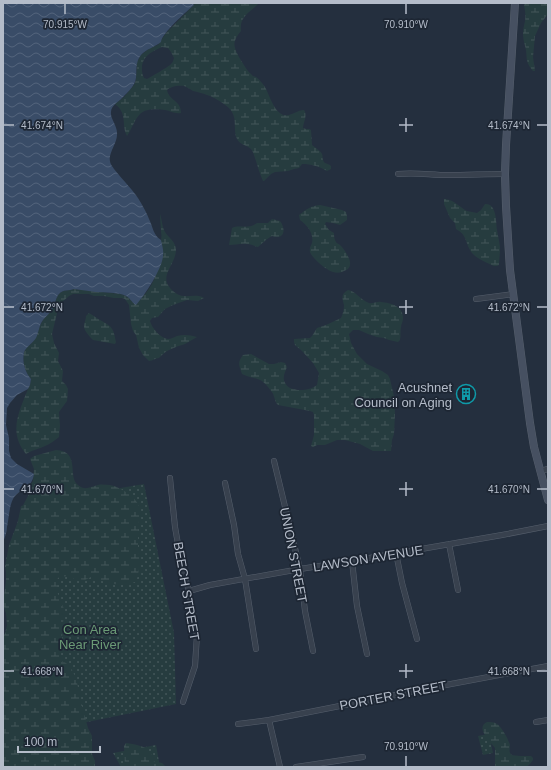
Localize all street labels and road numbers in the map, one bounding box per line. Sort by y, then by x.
street label: UNION STREET [277,506,310,604]
street label: BEECH STREET [170,541,203,642]
street label: LAWSON AVENUE [312,542,425,575]
street label: PORTER STREET [338,678,448,713]

